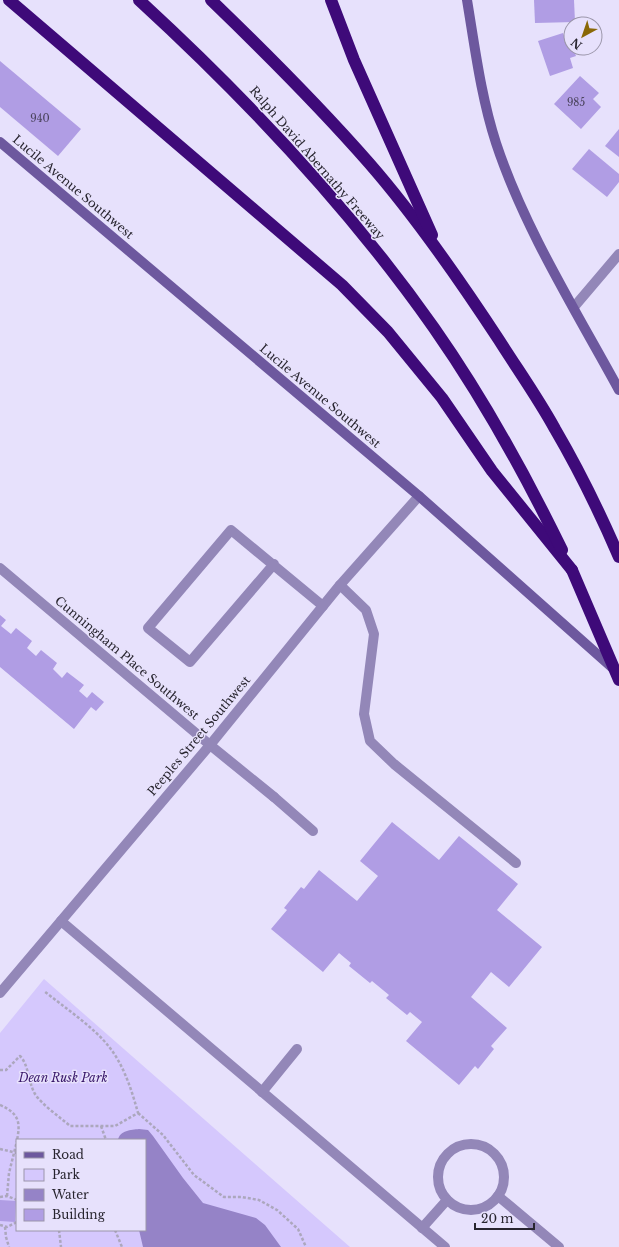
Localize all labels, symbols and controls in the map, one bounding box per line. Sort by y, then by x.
north arrow [563,16,603,56]
text: N [568,35,585,52]
street label: Ralph David Abernathy Freeway [247,83,388,243]
house number: 985 [567,96,585,109]
house number: 940 [30,112,50,125]
street label: Lucile Avenue Southwest [10,132,137,242]
street label: Lucile Avenue Southwest [257,341,384,451]
street label: Cunningham Place Southwest [52,593,203,723]
street label: Peeples Street Southwest [144,672,254,799]
park label: Dean Rusk Park [17,1070,108,1085]
legend [16,1139,146,1231]
text: Road [52,1147,84,1162]
text: Park [52,1167,80,1182]
text: Water [51,1187,89,1202]
scale bar [475,1205,534,1231]
text: Building [52,1207,106,1222]
text: 20 m [481,1211,513,1226]

